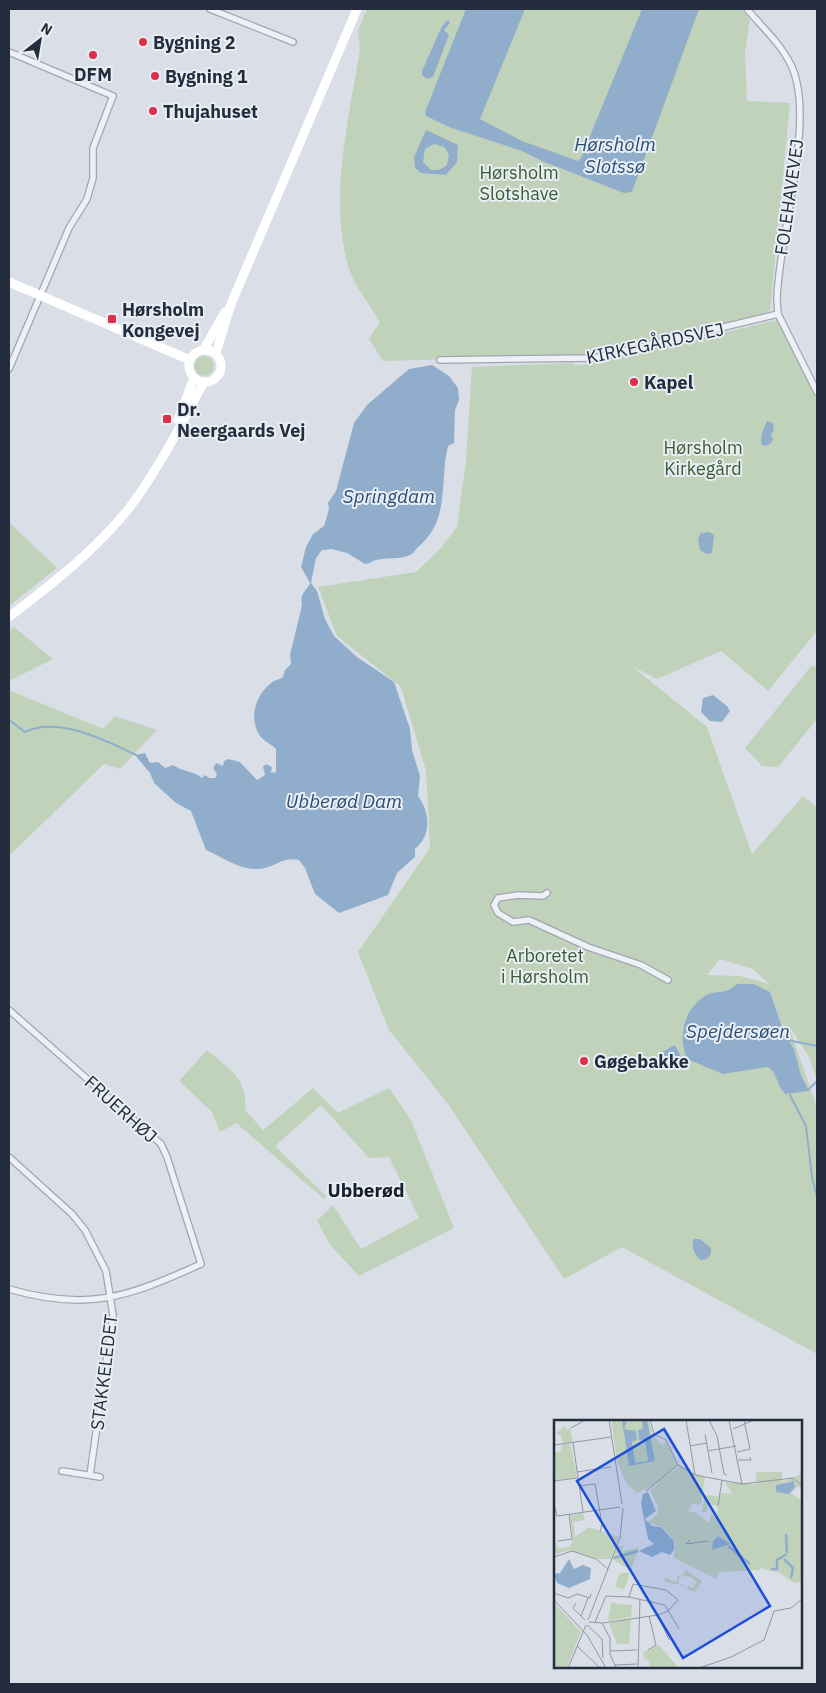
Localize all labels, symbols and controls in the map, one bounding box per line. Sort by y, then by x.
north arrow [15,15,65,65]
text: N [38,19,56,39]
place label: Bygning 2 [153,31,236,54]
marker: Bygning 2 [137,36,149,48]
marker: DFM [87,49,99,61]
place label: DFM [74,63,112,86]
place label: Bygning 1 [165,65,248,88]
marker: Bygning 1 [149,70,161,82]
place label: Thujahuset [163,100,258,123]
marker: Thujahuset [147,105,159,117]
water label: Hørsholm Slotssø [574,132,656,178]
street label: FOLEHAVEVEJ [769,137,809,257]
park label: Hørsholm Slotshave [479,161,559,205]
place label: Hørsholm Kongevej [122,298,204,342]
marker: Hørsholm Kongevej [106,313,118,325]
street label: KIRKEGÅRDSVEJ [584,316,726,369]
place label: Kapel [644,371,694,394]
marker: Kapel [628,376,640,388]
place label: Dr. Neergaards Vej [177,398,305,442]
marker: Dr. Neergaards Vej [161,413,173,425]
park label: Hørsholm Kirkegård [663,436,743,480]
water label: Springdam [343,484,435,508]
water label: Ubberød Dam [286,789,402,813]
park label: Arboretet i Hørsholm [501,944,589,988]
water label: Spejdersøen [686,1019,790,1043]
place label: Gøgebakke [594,1050,689,1073]
marker: Gøgebakke [578,1055,590,1067]
street label: FRUERHØJ [80,1070,162,1148]
district label: Ubberød [328,1178,404,1202]
street label: STAKKELEDET [85,1313,123,1431]
inset map [554,1420,801,1668]

